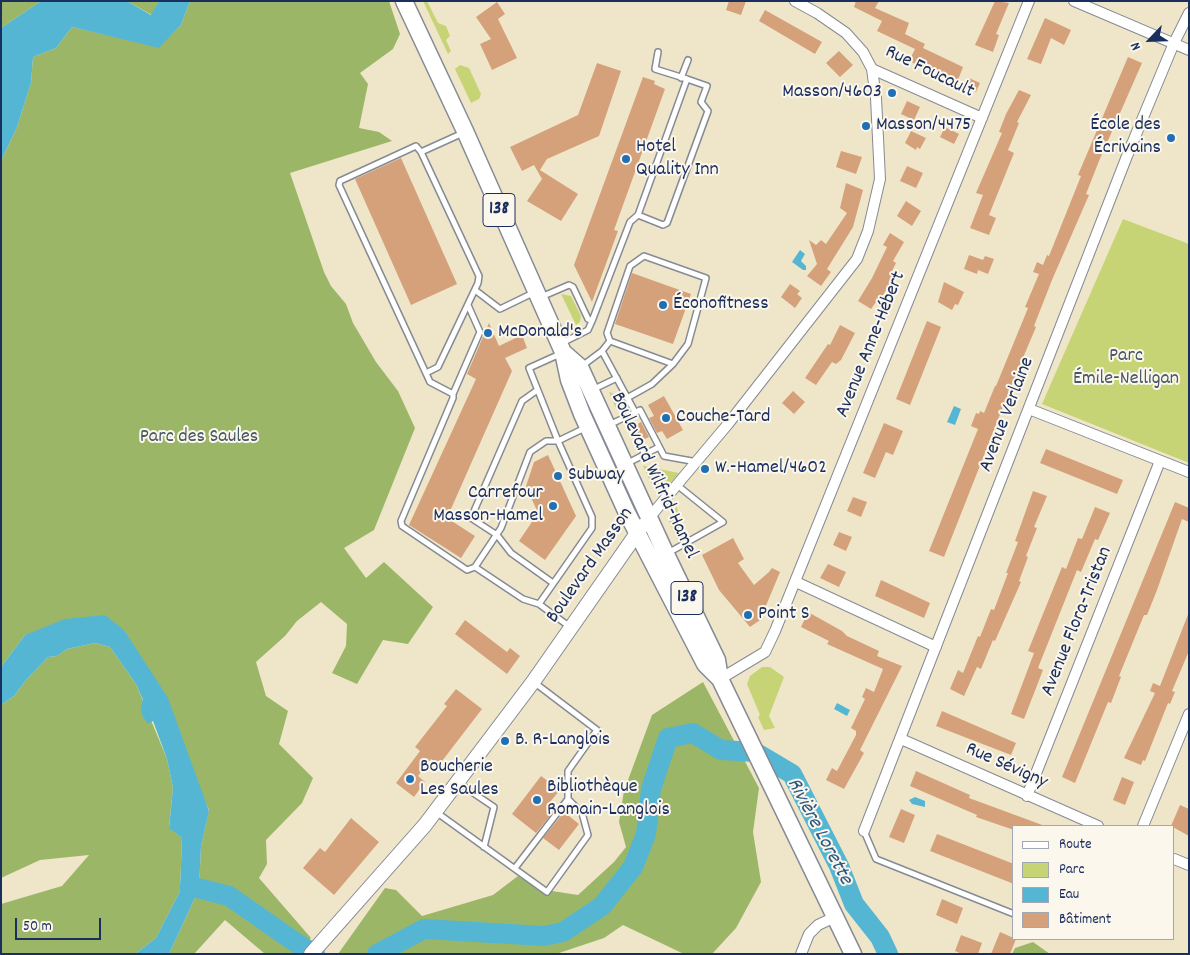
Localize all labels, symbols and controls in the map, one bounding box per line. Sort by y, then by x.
north arrow [1125,15,1175,65]
text: N [1126,39,1147,53]
street label: Rue Foucault [880,41,978,105]
place label: Masson/4603 [782,81,882,105]
marker: Masson/4603 [886,87,898,99]
place label: Masson/4475 [876,114,971,138]
place label: École des Écrivains [1090,114,1161,161]
marker: Masson/4475 [860,120,872,132]
marker: École des Écrivains [1165,132,1177,144]
place label: Hotel Quality Inn [636,136,719,183]
marker: Hotel Quality Inn [620,153,632,165]
road number: 138 [483,194,515,226]
street label: Avenue Anne-Hébert [832,268,912,422]
place label: Éconofitness [673,293,769,317]
marker: Éconofitness [657,299,669,311]
place label: McDonald's [498,321,582,345]
marker: McDonald's [482,327,494,339]
park label: Parc Émile-Nelligan [1073,345,1179,392]
street label: Avenue Verlaine [975,354,1041,476]
street label: Boulevard Wilfrid-Hamel [604,389,702,563]
place label: Couche-Tard [676,406,770,430]
marker: Couche-Tard [660,412,672,424]
park label: Parc des Saules [140,426,258,450]
place label: W.-Hamel/4602 [715,457,827,481]
marker: W.-Hamel/4602 [699,463,711,475]
place label: Subway [568,464,624,488]
marker: Subway [552,470,564,482]
place label: Carrefour Masson-Hamel [433,482,543,529]
marker: Carrefour Masson-Hamel [547,500,559,512]
street label: Boulevard Masson [542,504,640,628]
street label: Avenue Flora-Tristan [1037,544,1119,700]
road number: 138 [671,582,703,614]
place label: Point S [758,603,810,627]
marker: Point S [742,609,754,621]
place label: B. R-Langlois [515,729,610,753]
marker: B. R-Langlois [499,735,511,747]
street label: Rue Sévigny [961,738,1051,796]
place label: Boucherie Les Saules [420,756,499,803]
marker: Boucherie Les Saules [404,773,416,785]
water label: Rivière Lorette [779,774,857,890]
place label: Bibliothèque Romain-Langlois [547,776,670,823]
marker: Bibliothèque Romain-Langlois [531,794,543,806]
legend [1012,825,1175,940]
text: Route [1059,834,1092,856]
text: Parc [1059,859,1084,881]
text: Eau [1059,884,1079,906]
scale bar [18,908,104,940]
text: Bâtiment [1059,909,1111,931]
text: 50 m [23,916,52,938]

